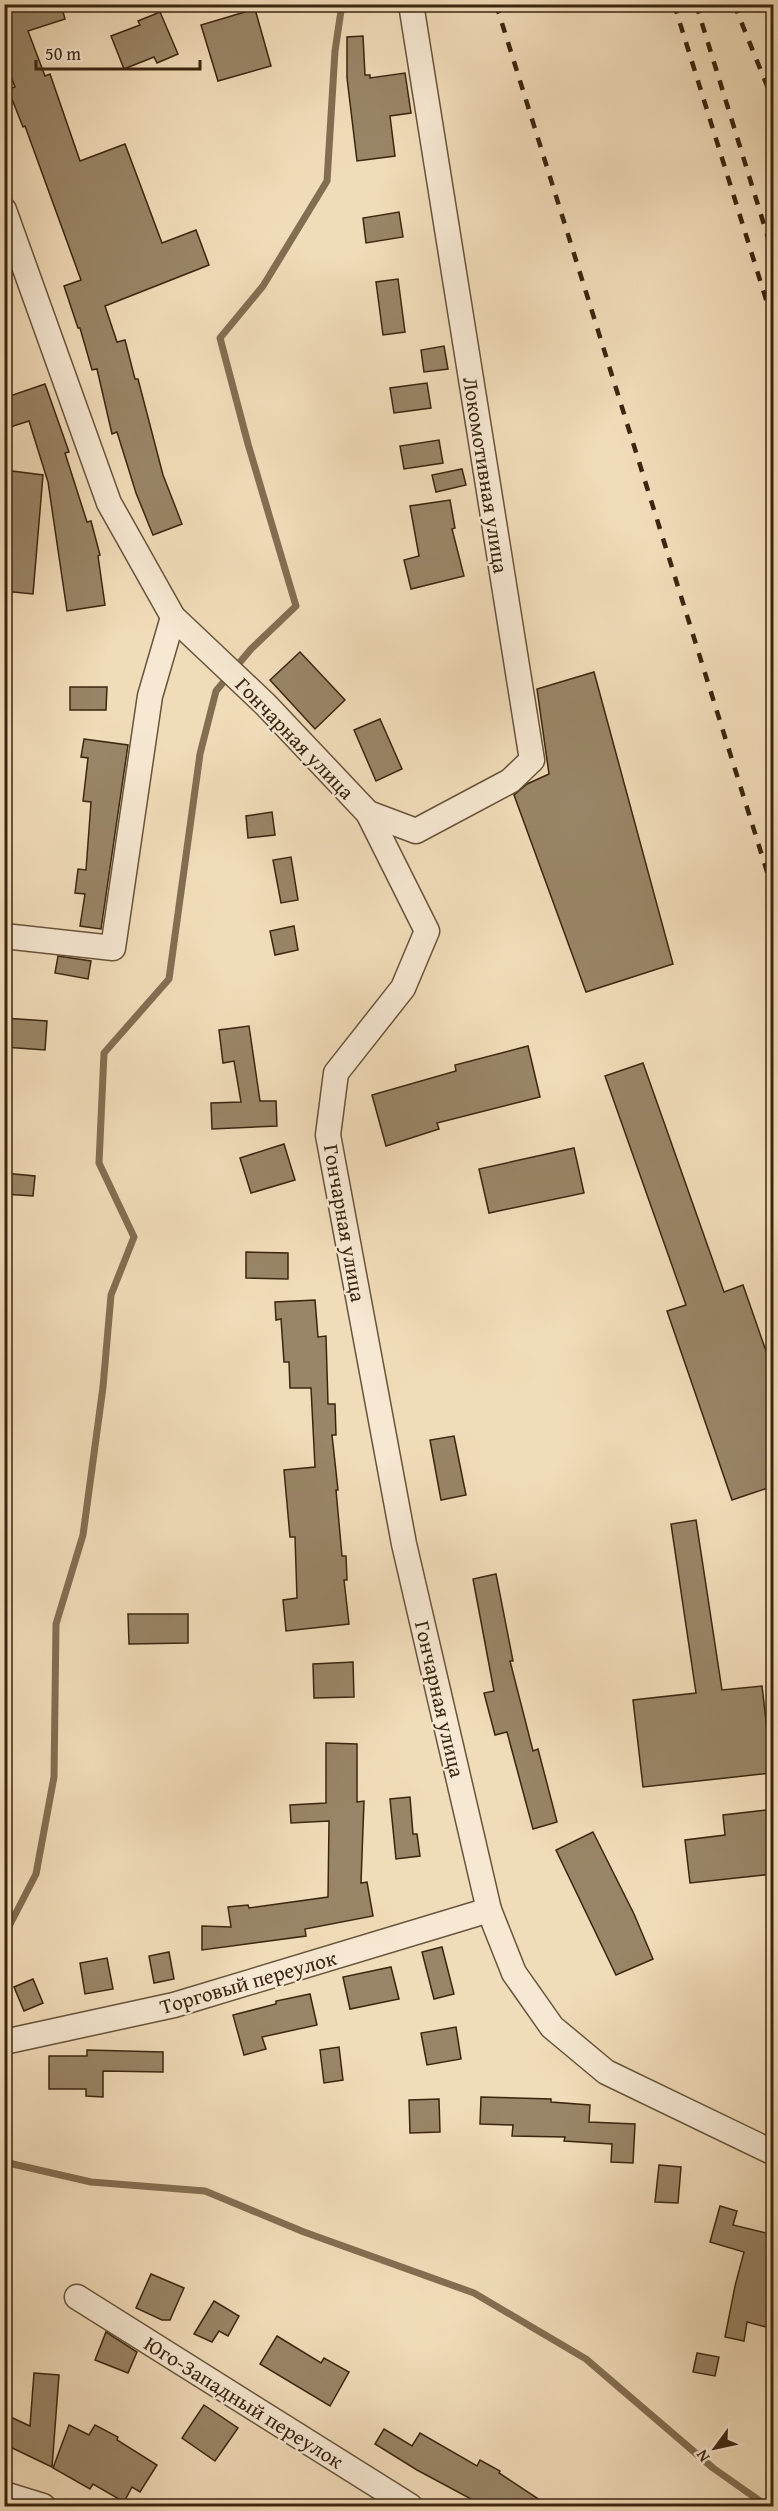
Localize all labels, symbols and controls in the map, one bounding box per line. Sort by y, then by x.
scale bar [36,33,200,71]
text: 50 m [45,40,81,67]
street label: Локомотивная улица [455,375,517,575]
street label: Гончарная улица [228,670,362,806]
street label: Гончарная улица [316,1142,374,1304]
street label: Гончарная улица [407,1618,473,1780]
street label: Торговый переулок [156,1942,340,2022]
street label: Юго-Западный переулок [138,2328,350,2476]
north arrow [685,2418,745,2478]
text: N [689,2445,715,2467]

